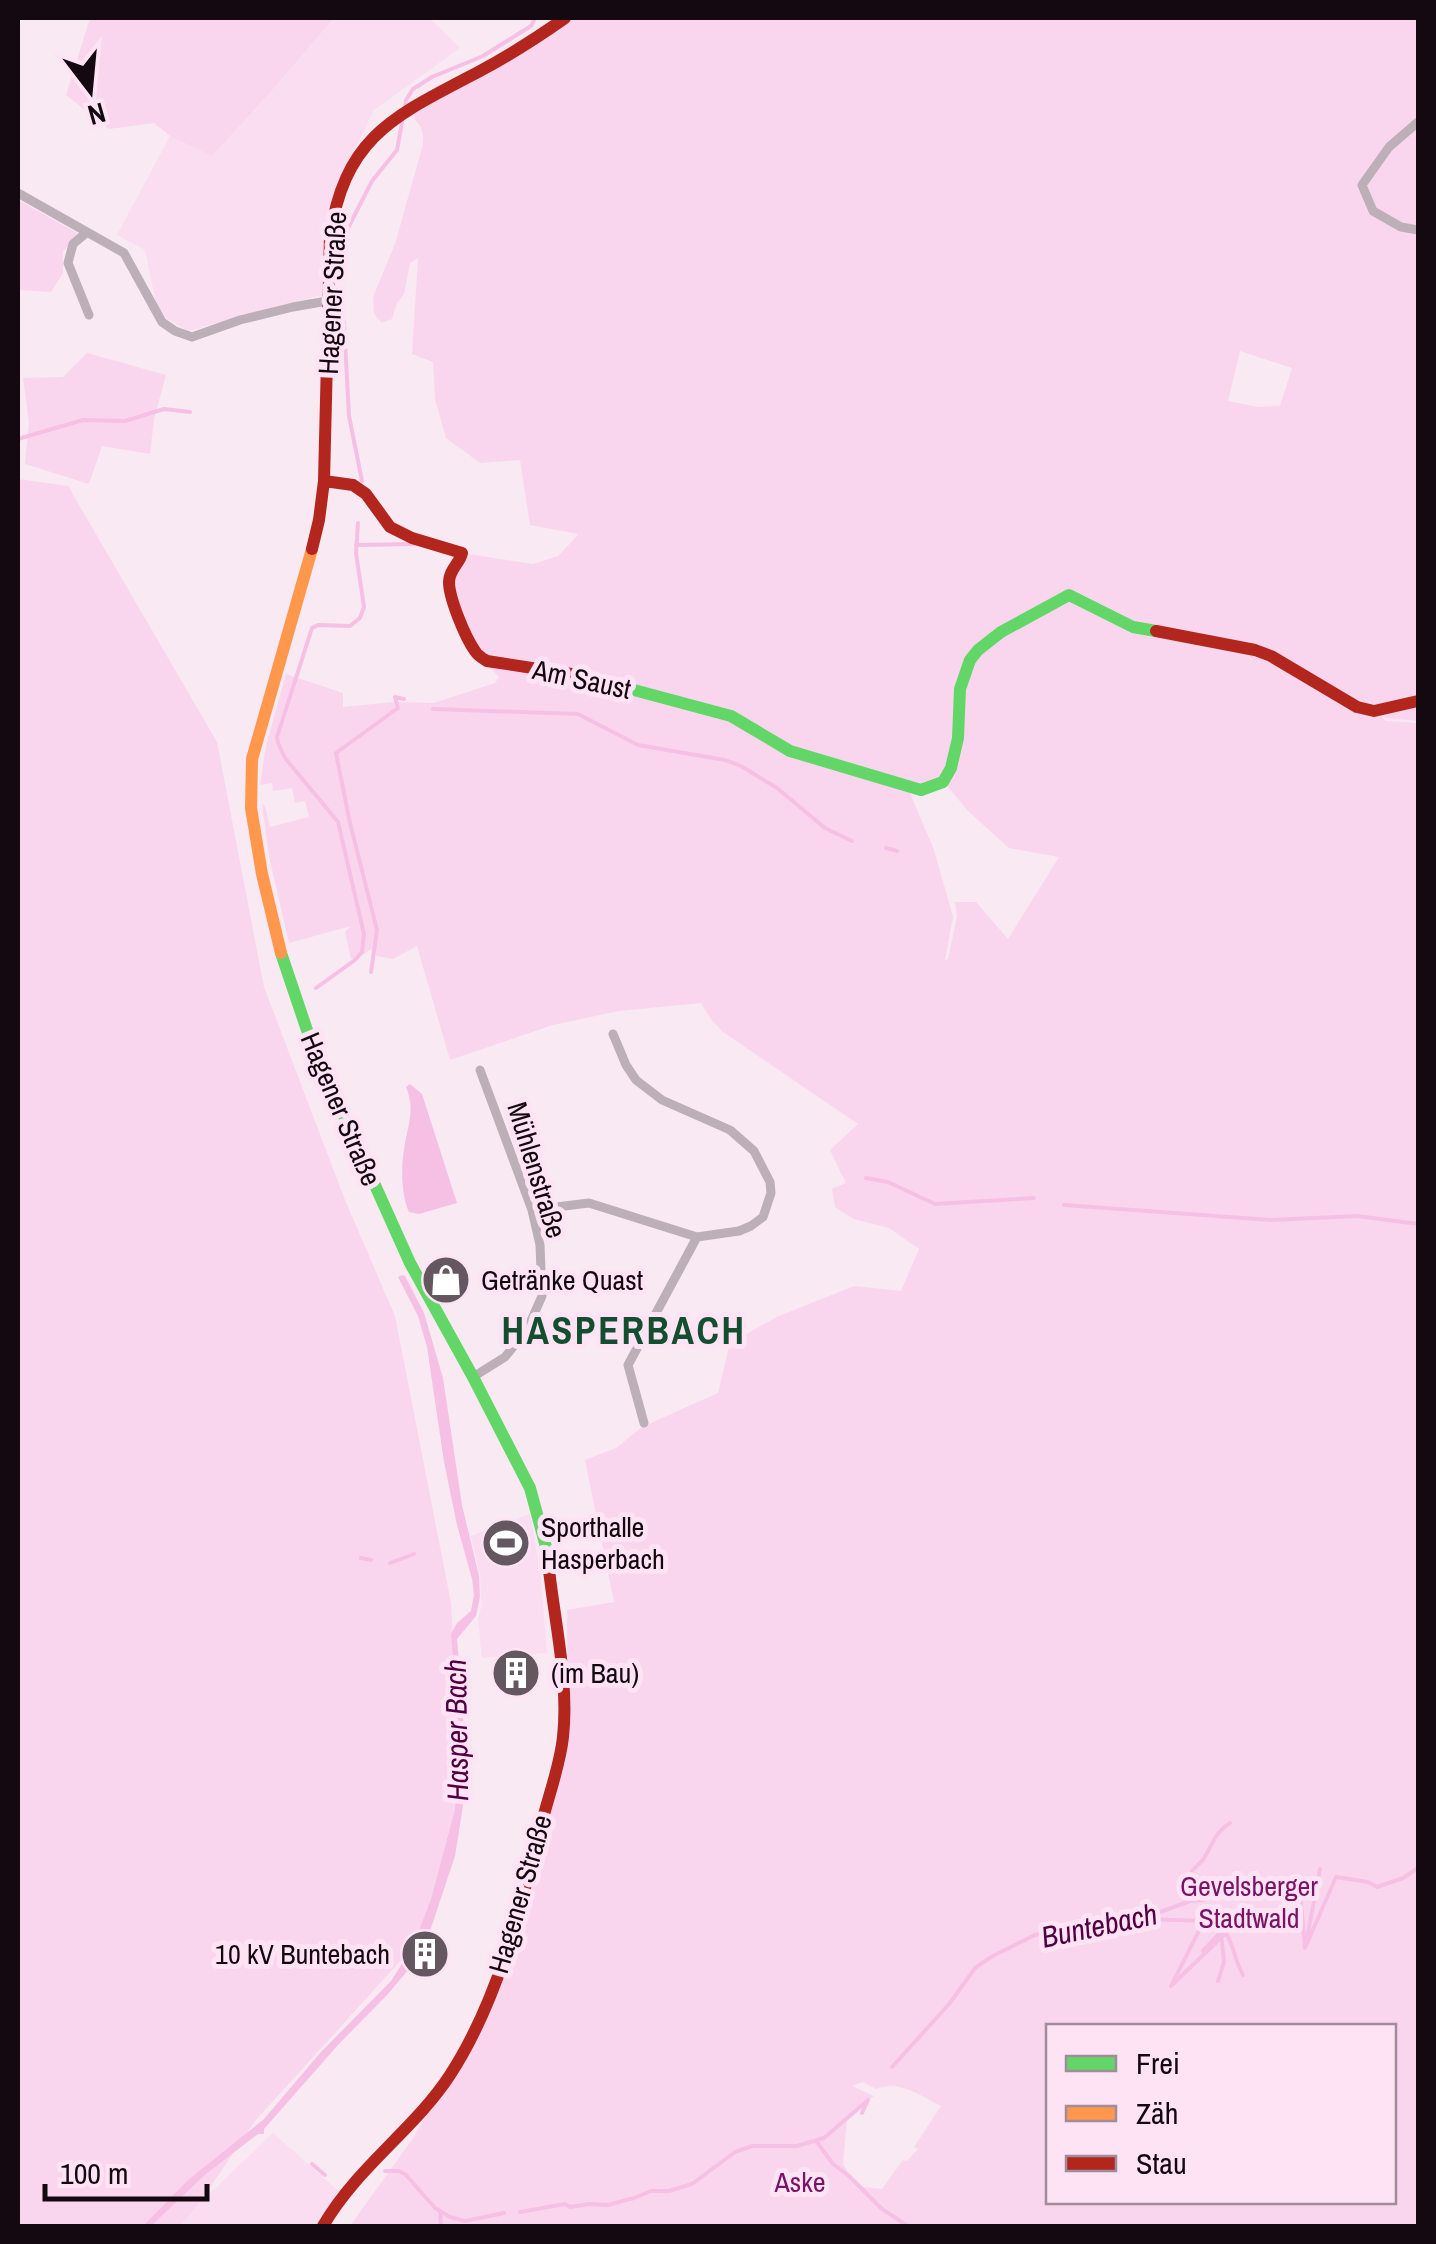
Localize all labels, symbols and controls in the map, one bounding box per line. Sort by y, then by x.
north arrow [40,40,140,140]
text: N [84,93,110,135]
street label: Hagener Straße [309,210,355,376]
street label: Am Saust [528,650,635,708]
street label: Hagener Straße [292,1026,390,1192]
street label: Mühlenstraße [498,1097,576,1243]
shop icon: Getränke Quast [420,1254,472,1306]
place label: Getränke Quast [481,1261,643,1299]
district label: HASPERBACH [502,1305,746,1356]
place label: Sporthalle Hasperbach [541,1508,665,1578]
sports icon: Sporthalle Hasperbach [480,1517,532,1569]
building icon: (im Bau) [490,1647,542,1699]
place label: (im Bau) [551,1654,639,1692]
water label: Hasper Bach [435,1659,477,1801]
street label: Hagener Straße [479,1810,561,1978]
park label: Gevelsberger Stadtwald [1180,1867,1318,1937]
water label: Buntebach [1037,1893,1161,1957]
building icon: 10 kV Buntebach [399,1928,451,1980]
place label: 10 kV Buntebach [215,1935,390,1973]
legend [1046,2024,1396,2204]
text: Frei [1136,2043,1180,2083]
text: Zäh [1136,2093,1178,2133]
scale bar [45,2139,208,2201]
text: Stau [1136,2143,1187,2183]
text: 100 m [60,2153,128,2193]
park label: Aske [773,2163,826,2201]

